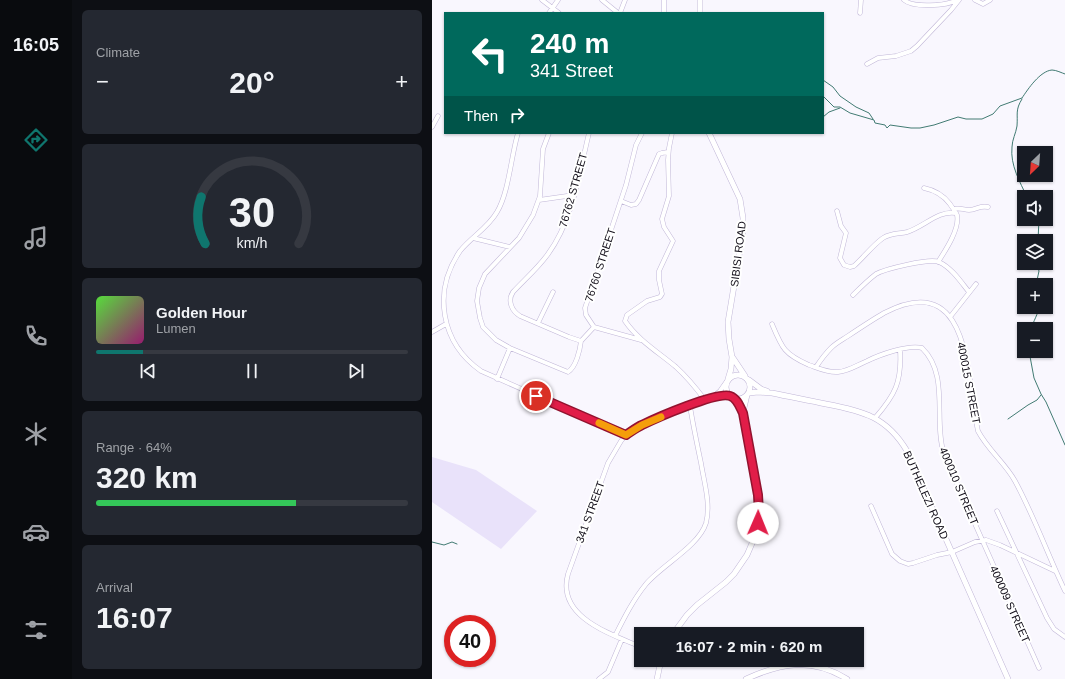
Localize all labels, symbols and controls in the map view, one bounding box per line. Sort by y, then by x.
icon: left [464,28,516,80]
text: 240 m [530,28,609,59]
text: 16:05 [13,35,59,55]
text: Climate [96,45,140,60]
text: 341 Street [530,61,613,81]
text: 20° [229,66,275,99]
text: − [96,69,109,94]
text: + [395,69,408,94]
icon: right [506,104,528,126]
text: Then [464,107,498,124]
icon: directions [22,126,50,154]
north arrow [1017,146,1053,182]
map controls [1017,146,1053,358]
street label: 76762 STREET [557,151,589,229]
text: 30 [229,188,275,235]
button: sound [1017,190,1053,226]
street label: SIBISI ROAD [728,220,748,288]
icon: music [22,224,50,252]
street label: 76760 STREET [582,226,618,303]
text: km/h [237,234,268,250]
button: layers [1017,234,1053,270]
button: + [1017,278,1053,314]
text: Golden Hour [156,304,247,321]
text: Lumen [156,321,196,336]
icon: phone [22,322,50,350]
button: − [1017,322,1053,358]
street label: 400015 STREET [955,341,983,425]
icon: previous [137,360,159,382]
icon: pause [241,360,263,382]
icon: next [345,360,367,382]
pin [519,379,553,413]
icon: arrive [525,385,547,407]
icon: climate [22,420,50,448]
text: Range · 64% [96,440,172,455]
street label: 400010 STREET [937,445,981,527]
street label: BUTHELEZI ROAD [901,449,951,541]
text: 320 km [96,461,198,494]
street label: 341 STREET [573,479,607,545]
position arrow [737,502,779,544]
icon: car [22,518,50,546]
street label: 400009 STREET [988,564,1033,645]
text: Arrival [96,580,133,595]
text: 16:07 [96,601,173,634]
speed limit sign: 40 [444,615,496,667]
icon: filters [22,616,50,644]
text: 16:07 · 2 min · 620 m [676,638,822,655]

